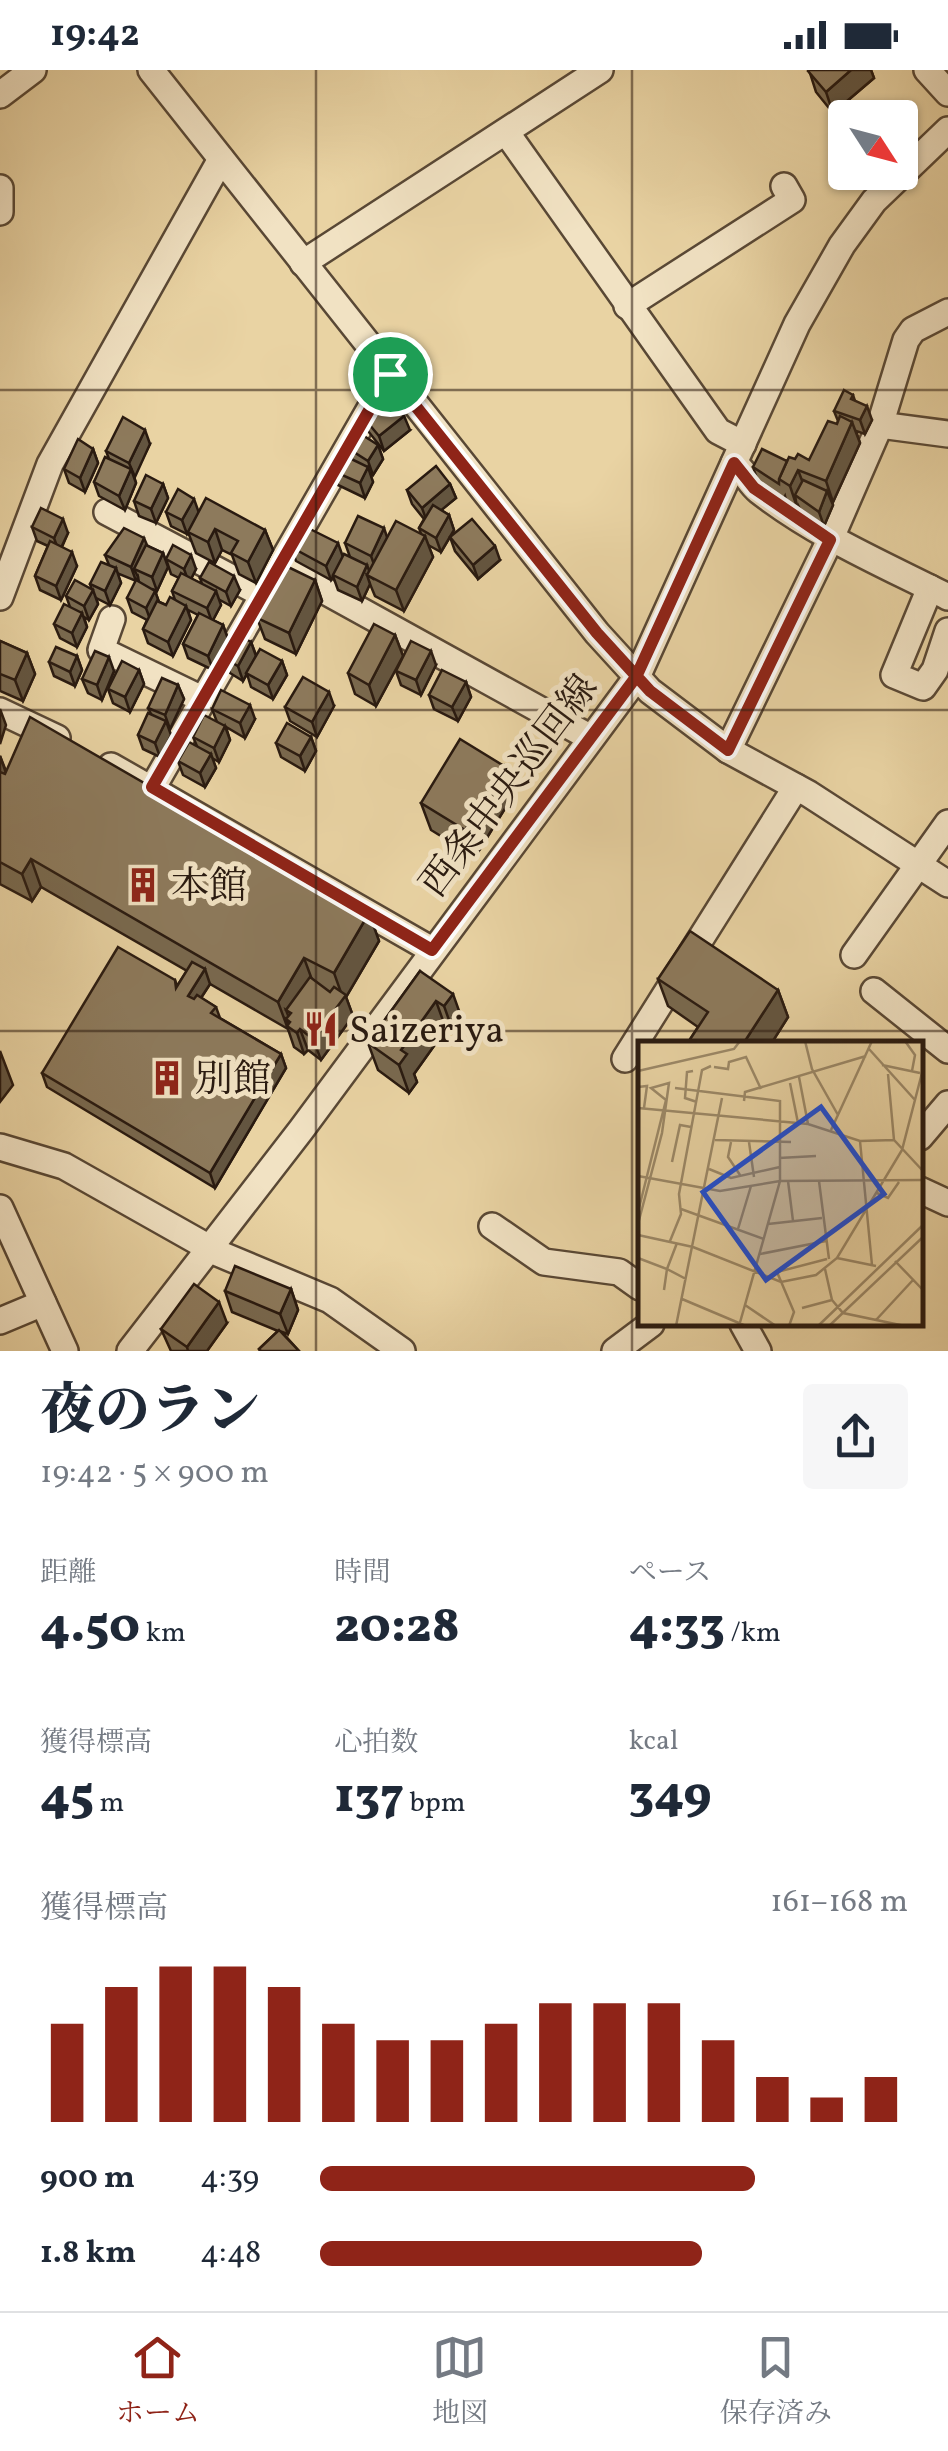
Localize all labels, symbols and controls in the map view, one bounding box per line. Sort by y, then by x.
text: 19:42 [50,9,140,62]
north arrow [828,100,918,190]
map controls [828,100,918,190]
pin [348,332,433,417]
icon: arrive [363,347,418,402]
street label: 西条中央巡回線 [410,665,612,909]
place label: 本館 [171,862,247,915]
building icon: 本館 [124,866,162,904]
place label: Saizeriya [349,1006,504,1059]
restaurant icon: Saizeriya [302,1010,340,1048]
inset map [638,1041,923,1326]
place label: 別館 [195,1055,271,1108]
building icon: 別館 [148,1059,186,1097]
text: 夜のラン [40,1376,260,1452]
button: share [803,1384,908,1489]
text: 19:42 · 5 × 900 m [40,1452,269,1496]
text: 距離 [40,1554,96,1593]
text: 時間 [334,1554,390,1593]
text: ペース [629,1554,711,1593]
text: 4.50 [40,1593,140,1663]
text: 20:28 [334,1593,460,1663]
text: 4:33 [629,1593,725,1663]
text: km [140,1614,186,1653]
text: /km [725,1614,781,1653]
text: kcal [629,1722,678,1761]
text: 獲得標高 [40,1724,152,1763]
text: 心拍数 [334,1724,418,1763]
text: 349 [629,1761,712,1831]
text: 45 [40,1763,94,1833]
text: 137 [334,1763,404,1833]
text: m [94,1784,124,1823]
text: bpm [404,1784,466,1823]
text: 161–168 m [770,1881,908,1925]
text: 獲得標高 [40,1888,168,1932]
text: 900 m [40,2157,135,2201]
text: 4:39 [200,2157,259,2201]
text: 1.8 km [40,2232,136,2276]
text: 4:48 [200,2232,261,2276]
tab: ホーム [116,2330,200,2434]
tab: 地図 [432,2330,488,2434]
tab: 保存済み [720,2330,832,2434]

